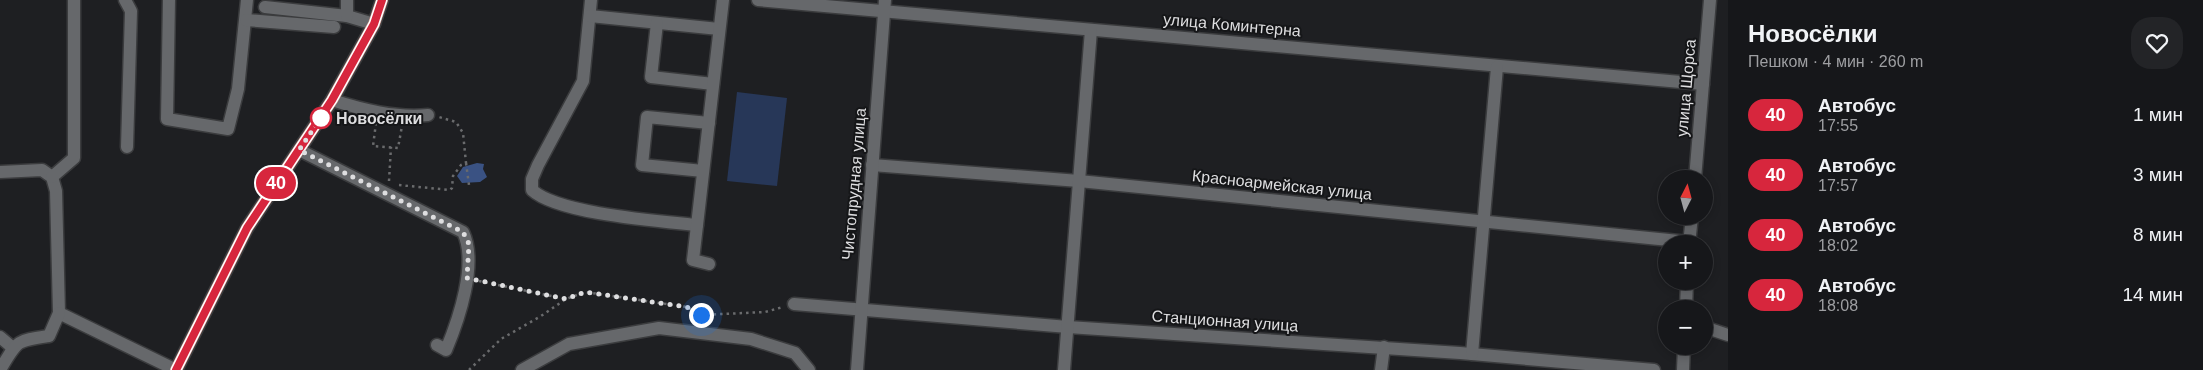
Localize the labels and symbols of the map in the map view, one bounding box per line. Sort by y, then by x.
street label: улица Коминтерна [1162,11,1302,39]
street label: улица Щорса [1673,38,1699,138]
marker: Новосёлки [310,107,332,129]
street label: Чистопрудная улица [839,107,869,261]
place label: Новосёлки [336,110,422,127]
line badge: 40 [254,167,298,199]
street label: Красноармейская улица [1191,167,1373,203]
north arrow [1658,170,1712,225]
your location [689,303,714,328]
street label: Станционная улица [1151,307,1299,335]

